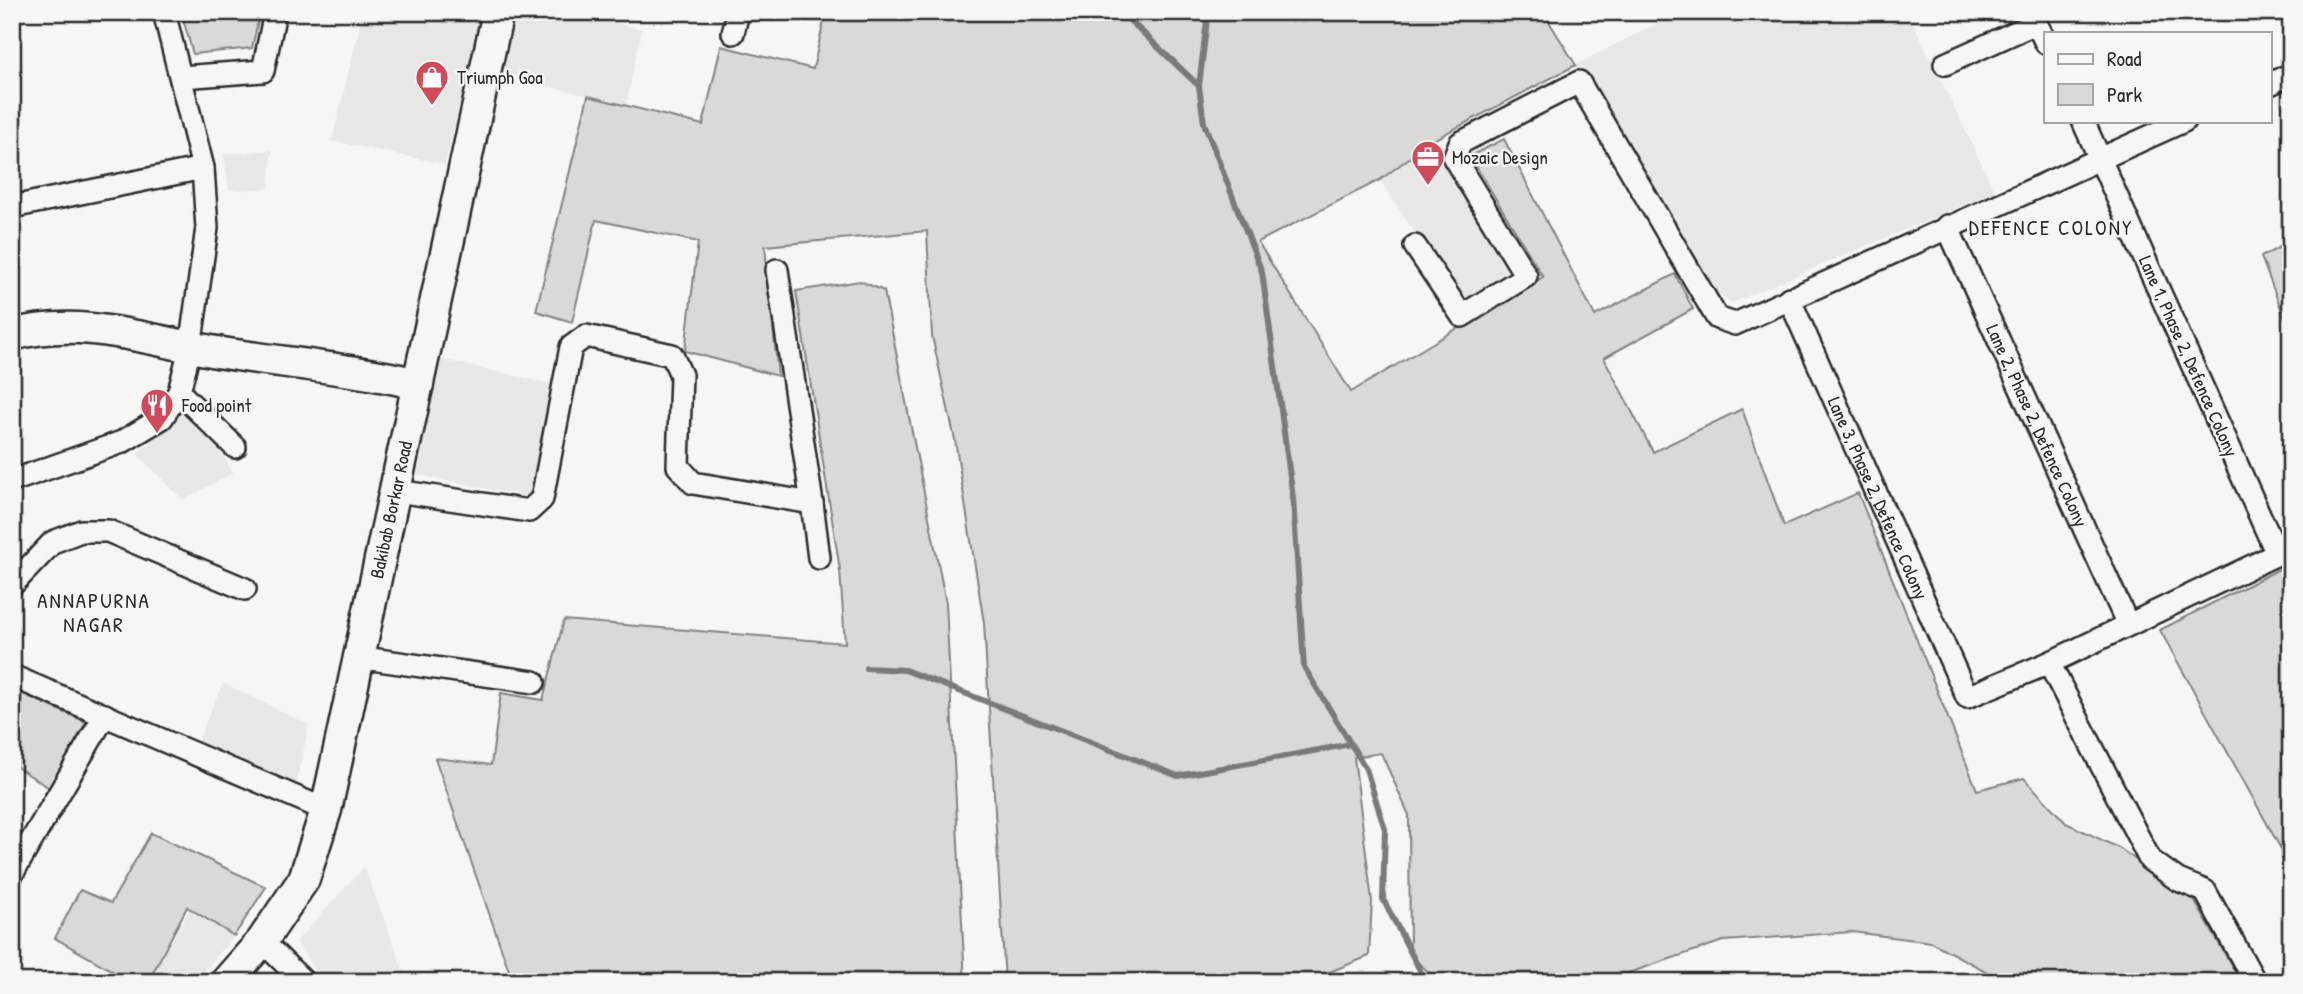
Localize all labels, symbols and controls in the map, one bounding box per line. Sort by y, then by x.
legend [2044,32,2272,122]
text: Road [2107,44,2141,73]
shop icon: Triumph Goa [413,58,451,107]
place label: Triumph Goa [457,64,543,90]
text: Park [2107,80,2142,109]
office icon: Mozaic Design [1409,138,1447,187]
place label: Mozaic Design [1452,144,1548,170]
district label: DEFENCE COLONY [1969,213,2133,242]
street label: Lane 1, Phase 2, Defence Colony [2133,251,2245,461]
street label: Lane 2, Phase 2, Defence Colony [1980,320,2095,531]
restaurant icon: Food point [138,386,176,435]
place label: Food point [181,392,252,418]
street label: Lane 3, Phase 2, Defence Colony [1822,393,1935,603]
street label: Bakibab Borkar Road [363,438,418,581]
district label: ANNAPURNA NAGAR [37,586,151,639]

